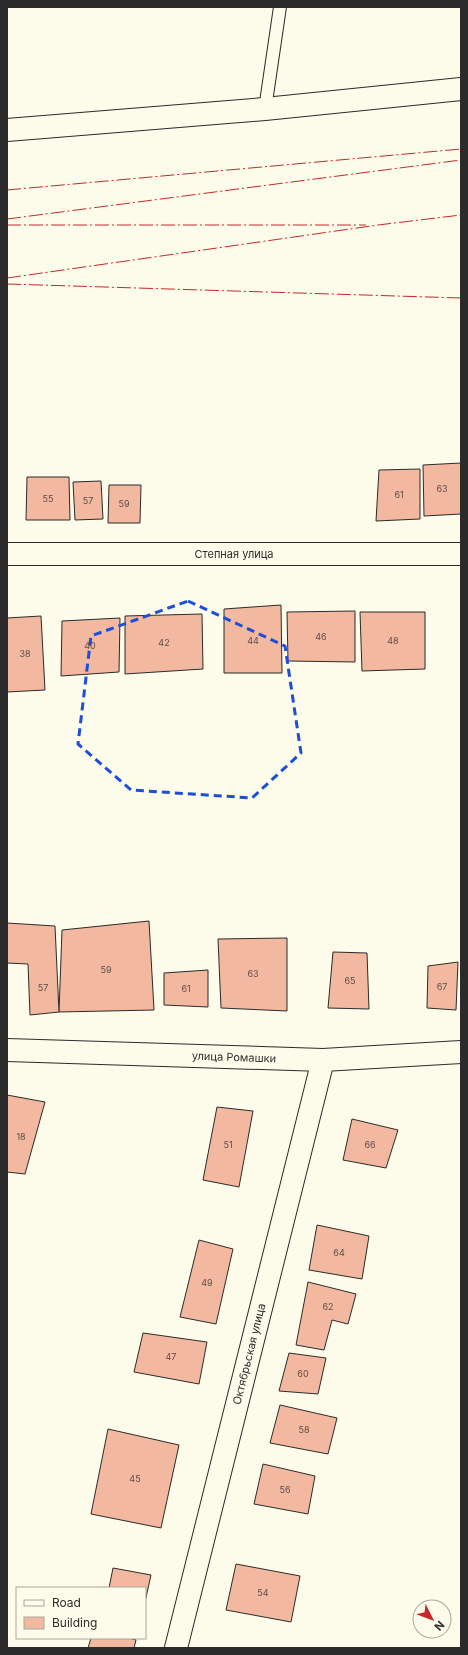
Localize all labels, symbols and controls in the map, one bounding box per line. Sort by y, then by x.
house number: 63 [436,483,448,494]
house number: 61 [394,489,404,500]
house number: 55 [43,493,53,504]
house number: 57 [83,495,93,506]
house number: 59 [118,498,130,509]
street label: Степная улица [195,547,274,561]
house number: 46 [315,631,327,642]
house number: 44 [247,635,259,646]
house number: 48 [387,635,399,646]
house number: 42 [158,637,170,648]
house number: 40 [84,640,96,651]
house number: 38 [19,648,31,659]
house number: 59 [100,964,112,975]
house number: 63 [247,968,259,979]
house number: 65 [344,975,356,986]
house number: 67 [437,981,447,992]
house number: 57 [38,982,48,993]
house number: 61 [181,983,191,994]
street label: улица Ромашки [192,1049,276,1065]
house number: 18 [16,1131,26,1142]
house number: 51 [223,1139,233,1150]
house number: 66 [364,1139,376,1150]
house number: 64 [333,1247,345,1258]
house number: 49 [201,1277,213,1288]
house number: 62 [322,1301,334,1312]
street label: Октябрьская улица [230,1302,268,1406]
house number: 47 [166,1351,176,1362]
house number: 60 [297,1368,309,1379]
house number: 58 [298,1424,310,1435]
house number: 45 [129,1473,141,1484]
house number: 56 [279,1484,291,1495]
legend [16,1587,146,1639]
house number: 54 [257,1587,269,1598]
text: Road [52,1595,81,1610]
north arrow [412,1599,452,1639]
text: Building [52,1615,97,1630]
text: N [431,1618,447,1633]

